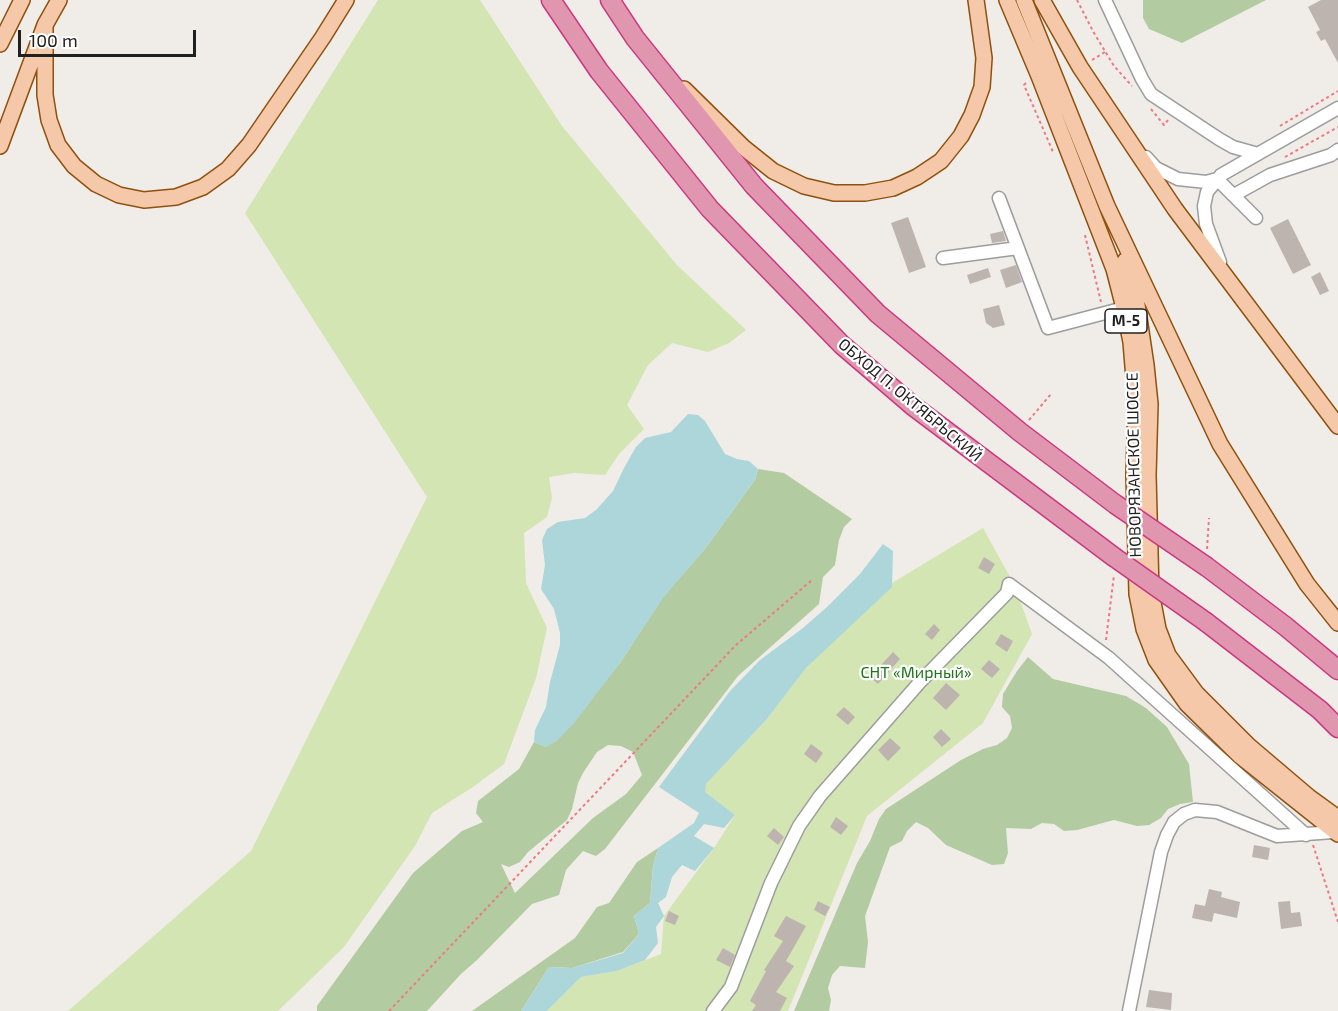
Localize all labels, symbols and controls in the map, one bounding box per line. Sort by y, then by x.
scale bar [21,18,200,56]
text: 100 m [29,29,78,51]
road number: М-5 [1105,309,1147,333]
street label: ОБХОД П. ОКТЯБРЬСКИЙ [834,334,986,466]
street label: НОВОРЯЗАНСКОЕ ШОССЕ [1123,372,1145,558]
park label: СНТ «Мирный» [860,663,972,683]

